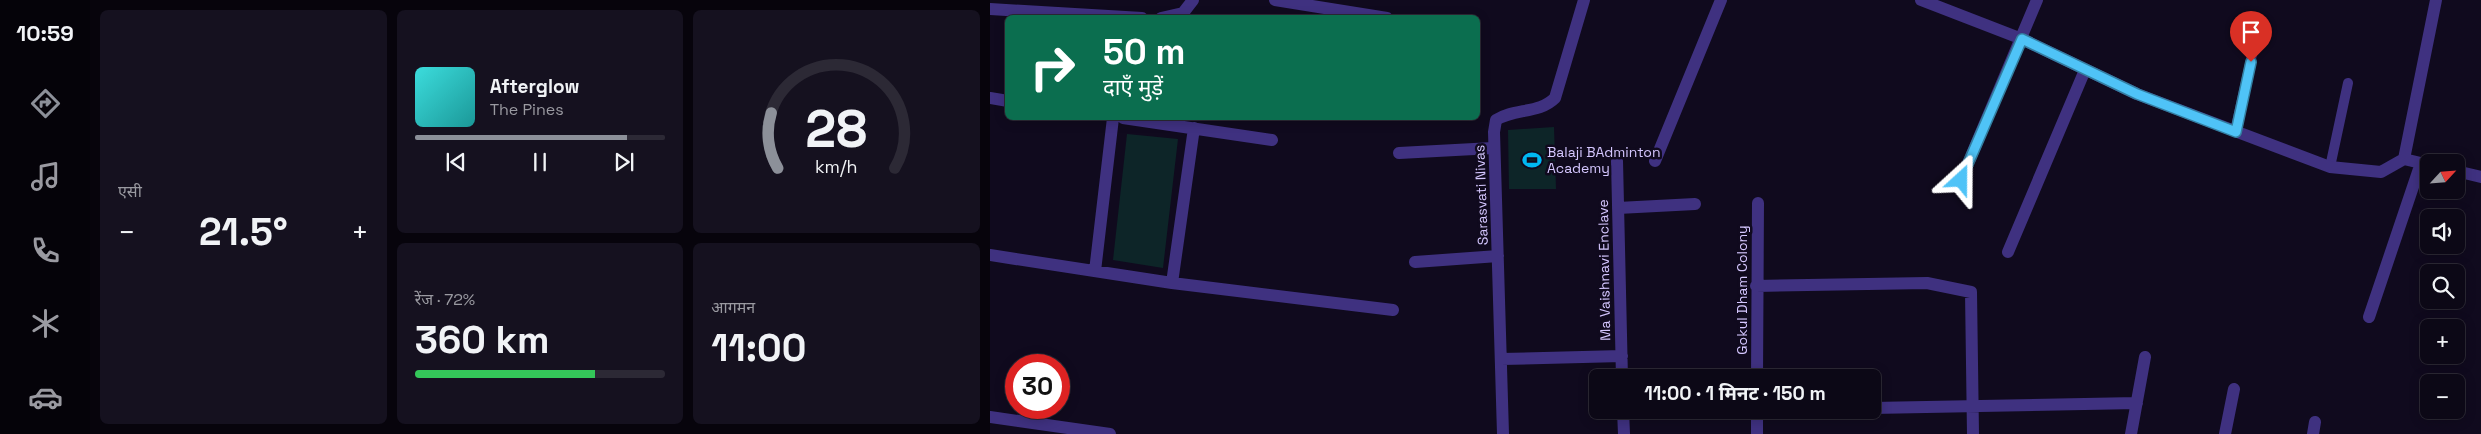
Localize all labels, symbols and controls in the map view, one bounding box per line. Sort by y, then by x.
pin [2230,11,2272,62]
icon: arrive [2237,18,2265,46]
text: 10:59 [16,19,74,47]
text: 50 m [1103,30,1185,74]
icon: right [1020,35,1085,100]
text: दाएँ मुड़ें [1103,73,1163,101]
text: Afterglow [490,74,579,99]
icon: directions [28,86,63,121]
text: 28 [806,96,868,162]
text: The Pines [490,99,564,120]
place label: Balaji BAdminton Academy [1547,143,1661,177]
street label: Sarasvati Nivas [1470,144,1492,246]
icon: previous [442,148,470,176]
icon: pause [526,148,554,176]
icon: next [610,148,638,176]
sports icon: Balaji BAdminton Academy [1521,149,1543,171]
position arrow [1934,153,1986,205]
north arrow [2420,154,2465,199]
map controls [2420,154,2465,419]
text: km/h [815,155,858,178]
icon: music [28,159,63,194]
text: एसी [118,181,142,202]
street label: Ma Vaishnavi Enclave [1594,199,1614,341]
text: 21.5° [199,208,288,256]
button: sound [2420,209,2465,254]
text: − [118,214,135,250]
text: + [351,214,369,250]
street label: Gokul Dham Colony [1733,225,1751,355]
icon: phone [28,233,63,268]
button: search [2420,264,2465,309]
text: रेंज · 72% [415,289,475,310]
text: आगमन [711,297,755,318]
icon: climate [28,306,63,341]
text: 360 km [415,316,549,364]
button: + [2420,319,2465,364]
text: 11:00 [711,324,806,372]
speed limit sign: 30 [1005,354,1070,419]
button: − [2420,374,2465,419]
icon: car [28,380,63,415]
text: 11:00 · 1 मिनट · 150 m [1644,381,1826,406]

